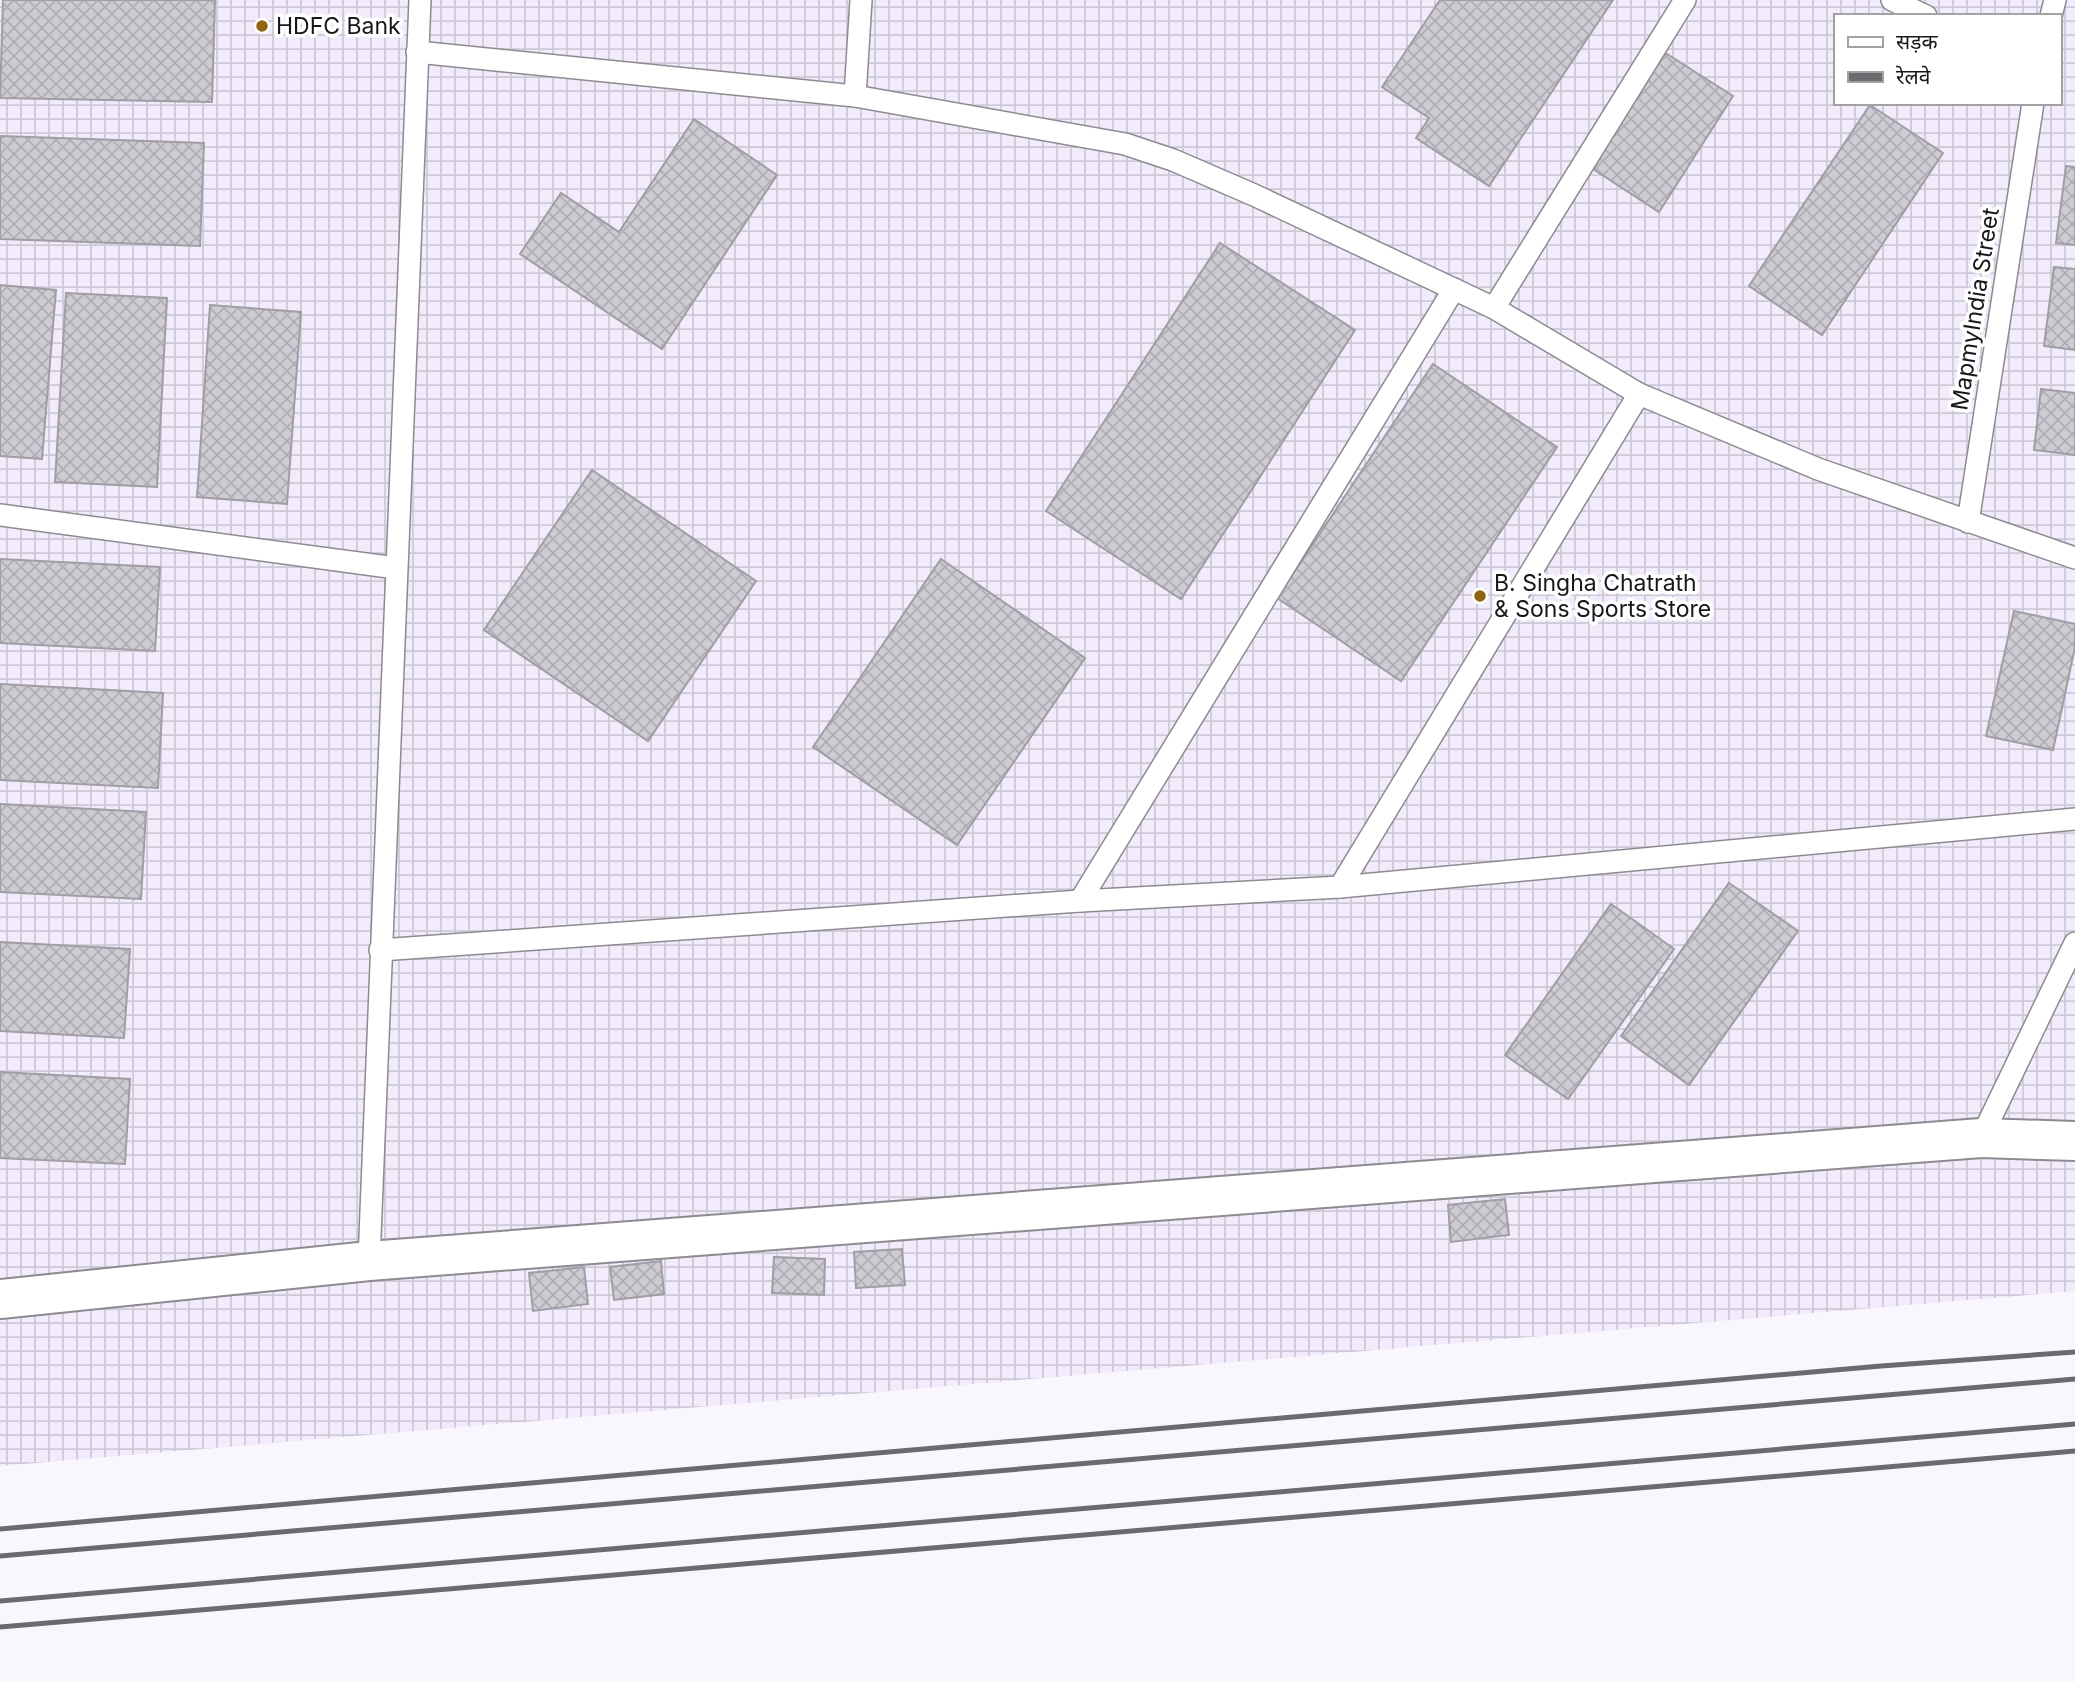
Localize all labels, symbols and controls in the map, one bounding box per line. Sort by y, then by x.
place label: HDFC Bank [276,12,401,40]
legend [1834,14,2061,105]
marker: HDFC Bank [254,18,270,34]
text: सड़क [1896,29,1938,54]
text: रेलवे [1895,64,1931,89]
street label: MapmyIndia Street [1945,205,2005,412]
place label: B. Singha Chatrath & Sons Sports Store [1494,569,1711,623]
marker: B. Singha Chatrath & Sons Sports Store [1472,588,1488,604]

